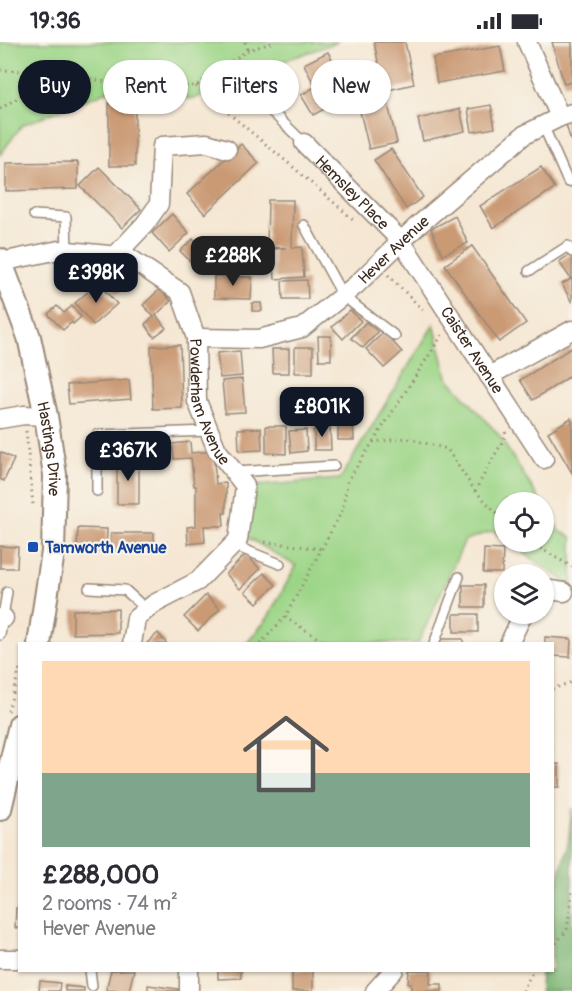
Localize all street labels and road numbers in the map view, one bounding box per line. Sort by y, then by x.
street label: Hemsley Place [311,151,393,234]
street label: Hever Avenue [354,211,434,289]
street label: Caister Avenue [436,303,507,398]
street label: Powderham Avenue [185,338,234,469]
street label: Hastings Drive [32,399,64,496]

